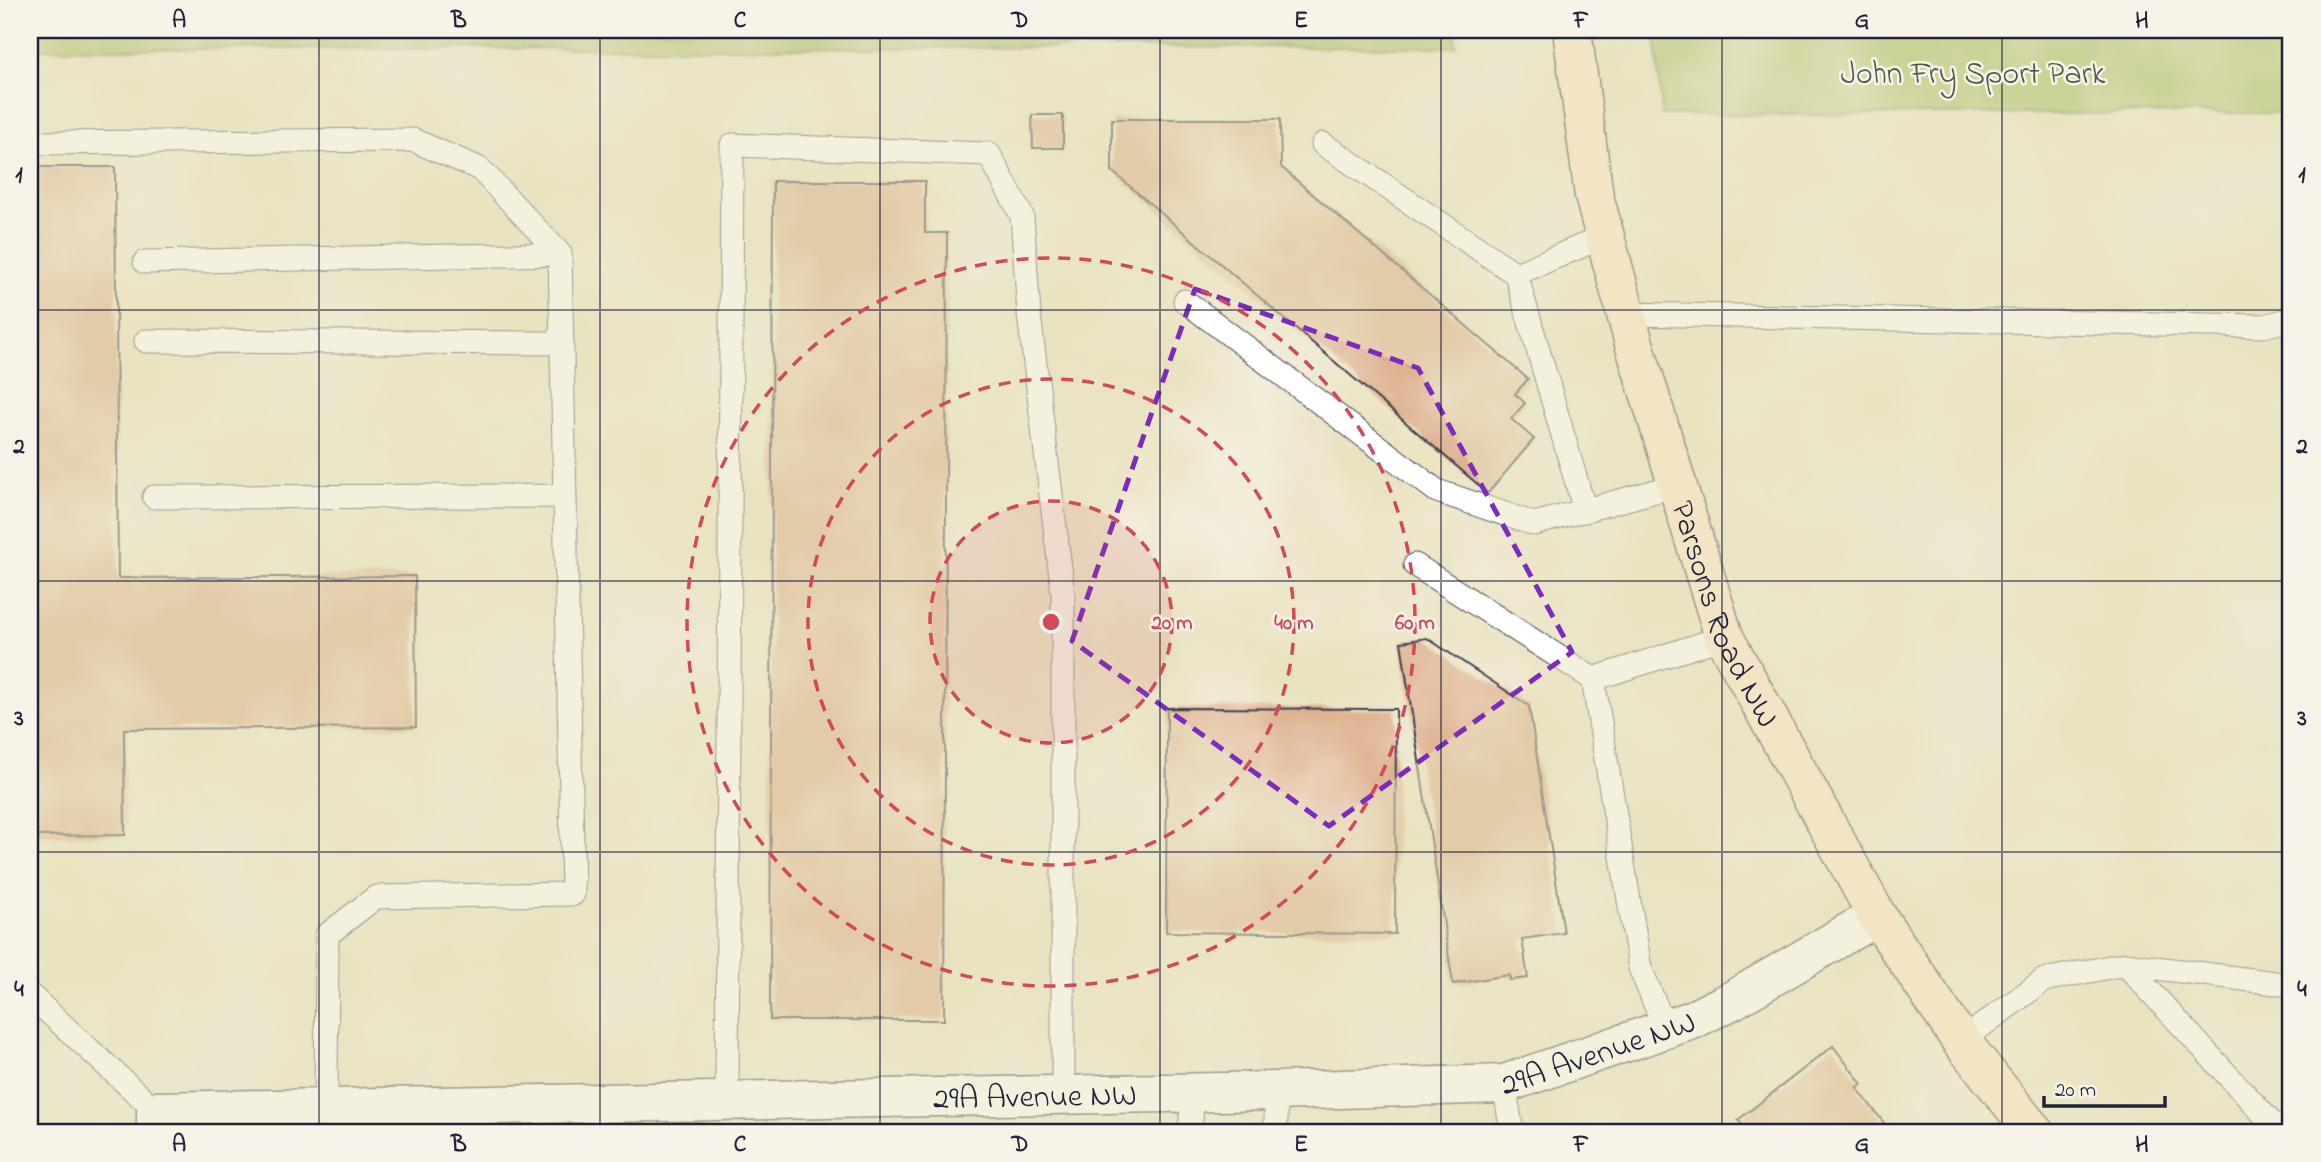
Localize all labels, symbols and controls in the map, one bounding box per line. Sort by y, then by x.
text: A [172,5,186,38]
text: B [450,5,467,38]
text: C [734,5,747,38]
text: D [1011,5,1028,38]
text: E [1294,5,1308,38]
text: F [1573,5,1589,38]
text: G [1855,5,1869,38]
text: H [2135,5,2149,38]
park label: John Fry Sport Park [1840,52,2107,99]
text: 1 [15,160,23,193]
text: 1 [2298,160,2306,193]
text: 2 [12,431,25,464]
text: 2 [2295,431,2308,464]
street label: Parsons Road NW [1657,496,1789,737]
text: 20 m [1150,609,1193,639]
text: 40 m [1274,609,1314,639]
text: 60 m [1395,609,1435,639]
centre of rings [1039,610,1063,634]
text: 3 [13,703,24,736]
text: 3 [2296,703,2307,736]
text: 4 [14,974,24,1007]
text: 4 [2297,974,2307,1007]
street label: 29A Avenue NW [1495,1000,1702,1111]
scale bar [2044,1064,2165,1108]
street label: 29A Avenue NW [933,1073,1137,1124]
text: 20 m [2055,1076,2096,1106]
text: A [172,1129,186,1162]
text: B [450,1129,467,1162]
text: C [734,1129,747,1162]
text: D [1011,1129,1028,1162]
text: E [1294,1129,1308,1162]
text: F [1573,1129,1589,1162]
text: G [1855,1129,1869,1162]
text: H [2135,1129,2149,1162]

